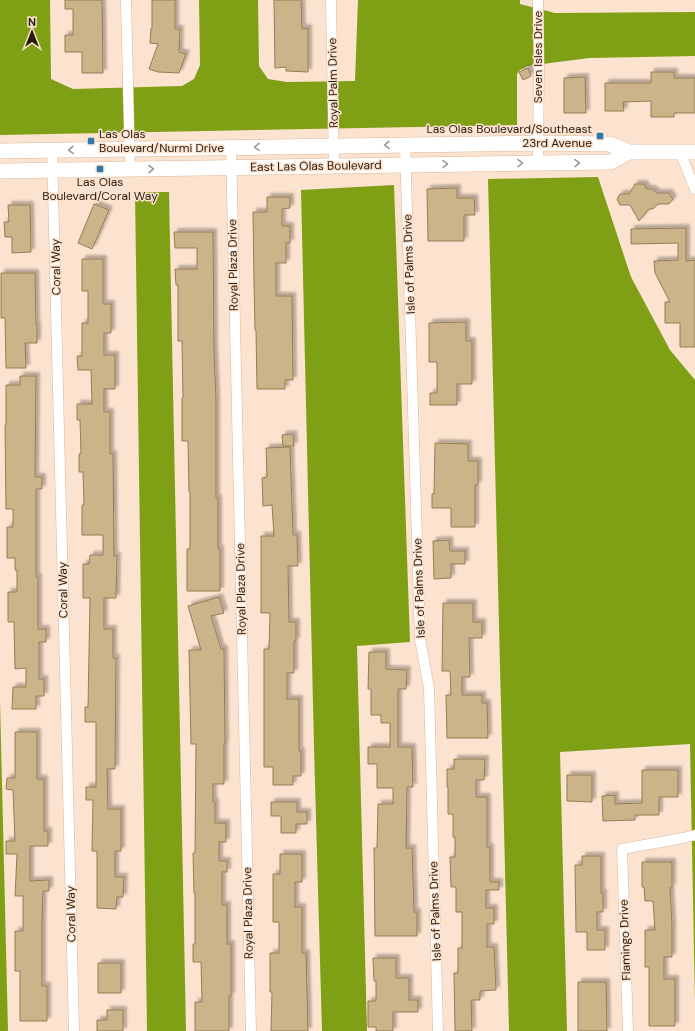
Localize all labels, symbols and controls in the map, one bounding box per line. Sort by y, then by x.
street label: Seven Isles Drive [530,11,546,103]
north arrow [12,12,52,52]
text: N [28,15,36,29]
street label: Royal Palm Drive [324,38,342,128]
place label: Las Olas Boulevard/Southeast 23rd Avenue [426,121,592,151]
place label: Las Olas Boulevard/Nurmi Drive [99,126,224,156]
marker: Las Olas Boulevard/Southeast 23rd Avenue [595,131,605,141]
marker: Las Olas Boulevard/Nurmi Drive [86,136,96,146]
one-way arrow [384,141,390,149]
one-way arrow [254,143,260,151]
one-way arrow [68,146,74,154]
street label: East Las Olas Boulevard [250,157,382,175]
one-way arrow [574,158,580,167]
one-way arrow [517,159,523,167]
one-way arrow [442,160,448,168]
marker: Las Olas Boulevard/Coral Way [95,164,105,174]
one-way arrow [148,164,154,173]
place label: Las Olas Boulevard/Coral Way [42,174,158,204]
street label: Isle of Palms Drive [399,214,419,314]
street label: Royal Plaza Drive [224,219,242,311]
street label: Coral Way [48,238,64,295]
street label: Isle of Palms Drive [409,538,429,638]
street label: Royal Plaza Drive [232,543,250,635]
street label: Coral Way [55,561,71,618]
street label: Isle of Palms Drive [425,861,445,961]
street label: Royal Plaza Drive [239,867,257,959]
street label: Coral Way [63,885,79,942]
street label: Flamingo Drive [616,899,634,981]

